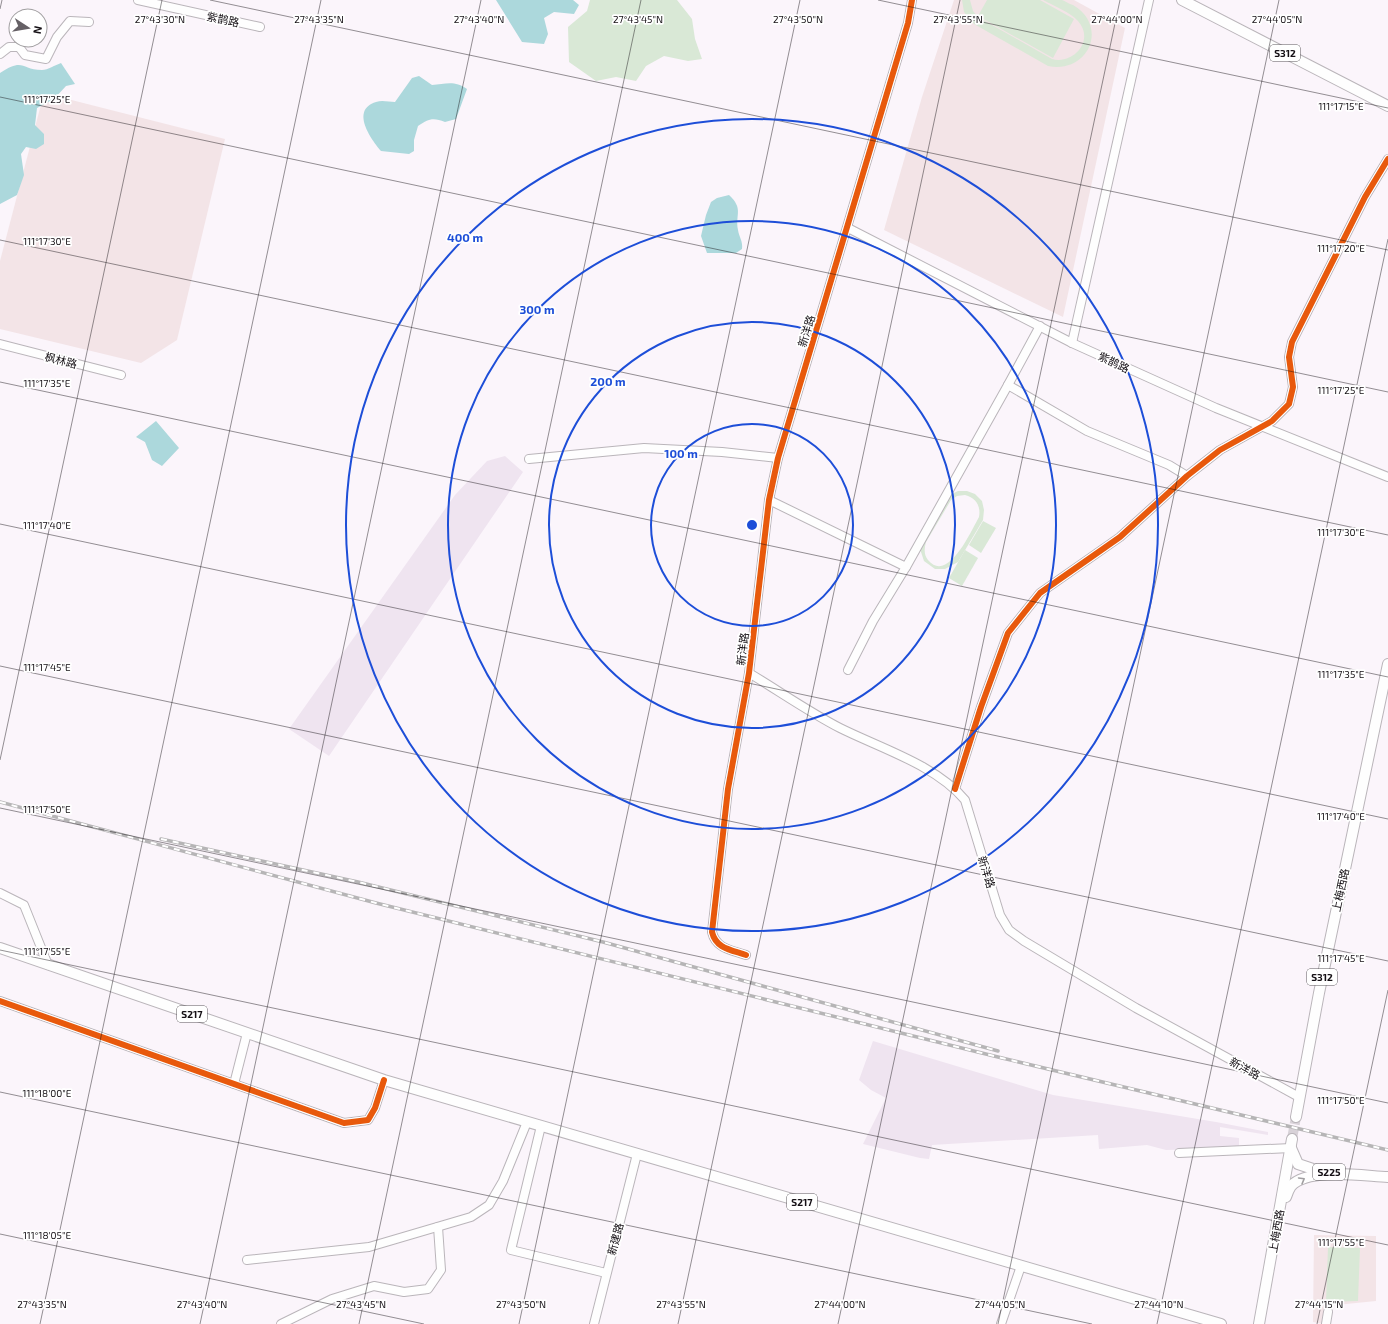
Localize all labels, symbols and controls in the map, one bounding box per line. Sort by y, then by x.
north arrow [8,8,48,48]
street label: 紫鹊路 [206,9,240,29]
text: 27°43'30"N [135,13,185,25]
text: 27°43'35"N [294,13,344,25]
text: 27°43'40"N [454,13,504,25]
text: 27°43'45"N [613,13,663,25]
text: 27°43'50"N [773,13,823,25]
text: 27°43'55"N [933,13,983,25]
text: 27°44'00"N [1091,13,1143,25]
text: 27°44'05"N [1252,13,1302,25]
text: N [31,25,45,35]
road number: S312 [1270,45,1300,61]
text: 111°17'25"E [24,93,71,105]
text: 111°17'15"E [1318,100,1364,112]
text: 400 m [447,230,483,244]
text: 111°17'30"E [23,235,71,247]
text: 111°17'20"E [1317,242,1365,254]
text: 300 m [519,302,555,316]
street label: 新洋路 [795,313,817,349]
street label: 紫鹊路 [1096,349,1132,375]
street label: 枫林路 [43,350,79,370]
text: 200 m [590,374,626,388]
text: 111°17'35"E [24,377,71,389]
text: 111°17'25"E [1318,384,1365,396]
text: 100 m [664,446,698,460]
centre of rings [745,518,759,532]
text: 111°17'40"E [23,519,71,531]
text: 111°17'30"E [1317,526,1365,538]
street label: 新洋路 [734,632,750,666]
text: 111°17'45"E [23,661,71,673]
text: 111°17'35"E [1318,668,1365,680]
text: 111°17'50"E [23,803,71,815]
text: 111°17'40"E [1317,810,1365,822]
street label: 新洋路 [976,854,998,890]
street label: 上梅西路 [1329,867,1351,913]
text: 111°17'55"E [24,945,71,957]
text: 111°17'45"E [1317,952,1365,964]
road number: S312 [1307,969,1337,985]
road number: S217 [177,1006,207,1022]
street label: 新洋路 [1227,1054,1263,1082]
text: 111°18'00"E [23,1087,72,1099]
text: 111°17'50"E [1317,1094,1365,1106]
road number: S225 [1313,1164,1345,1180]
one-way arrow [1298,1177,1305,1184]
road number: S217 [787,1194,817,1210]
street label: 上梅西路 [1266,1208,1286,1254]
street label: 新建路 [604,1221,626,1257]
text: 111°18'05"E [23,1229,72,1241]
text: 111°17'55"E [1318,1236,1365,1248]
text: 27°43'35"N [17,1298,67,1310]
text: 27°43'40"N [177,1298,227,1310]
text: 27°43'45"N [336,1298,386,1310]
text: 27°43'50"N [496,1298,546,1310]
text: 27°43'55"N [656,1298,706,1310]
text: 27°44'00"N [814,1298,866,1310]
text: 27°44'05"N [975,1298,1025,1310]
text: 27°44'10"N [1134,1298,1184,1310]
text: 27°44'15"N [1295,1298,1343,1310]

